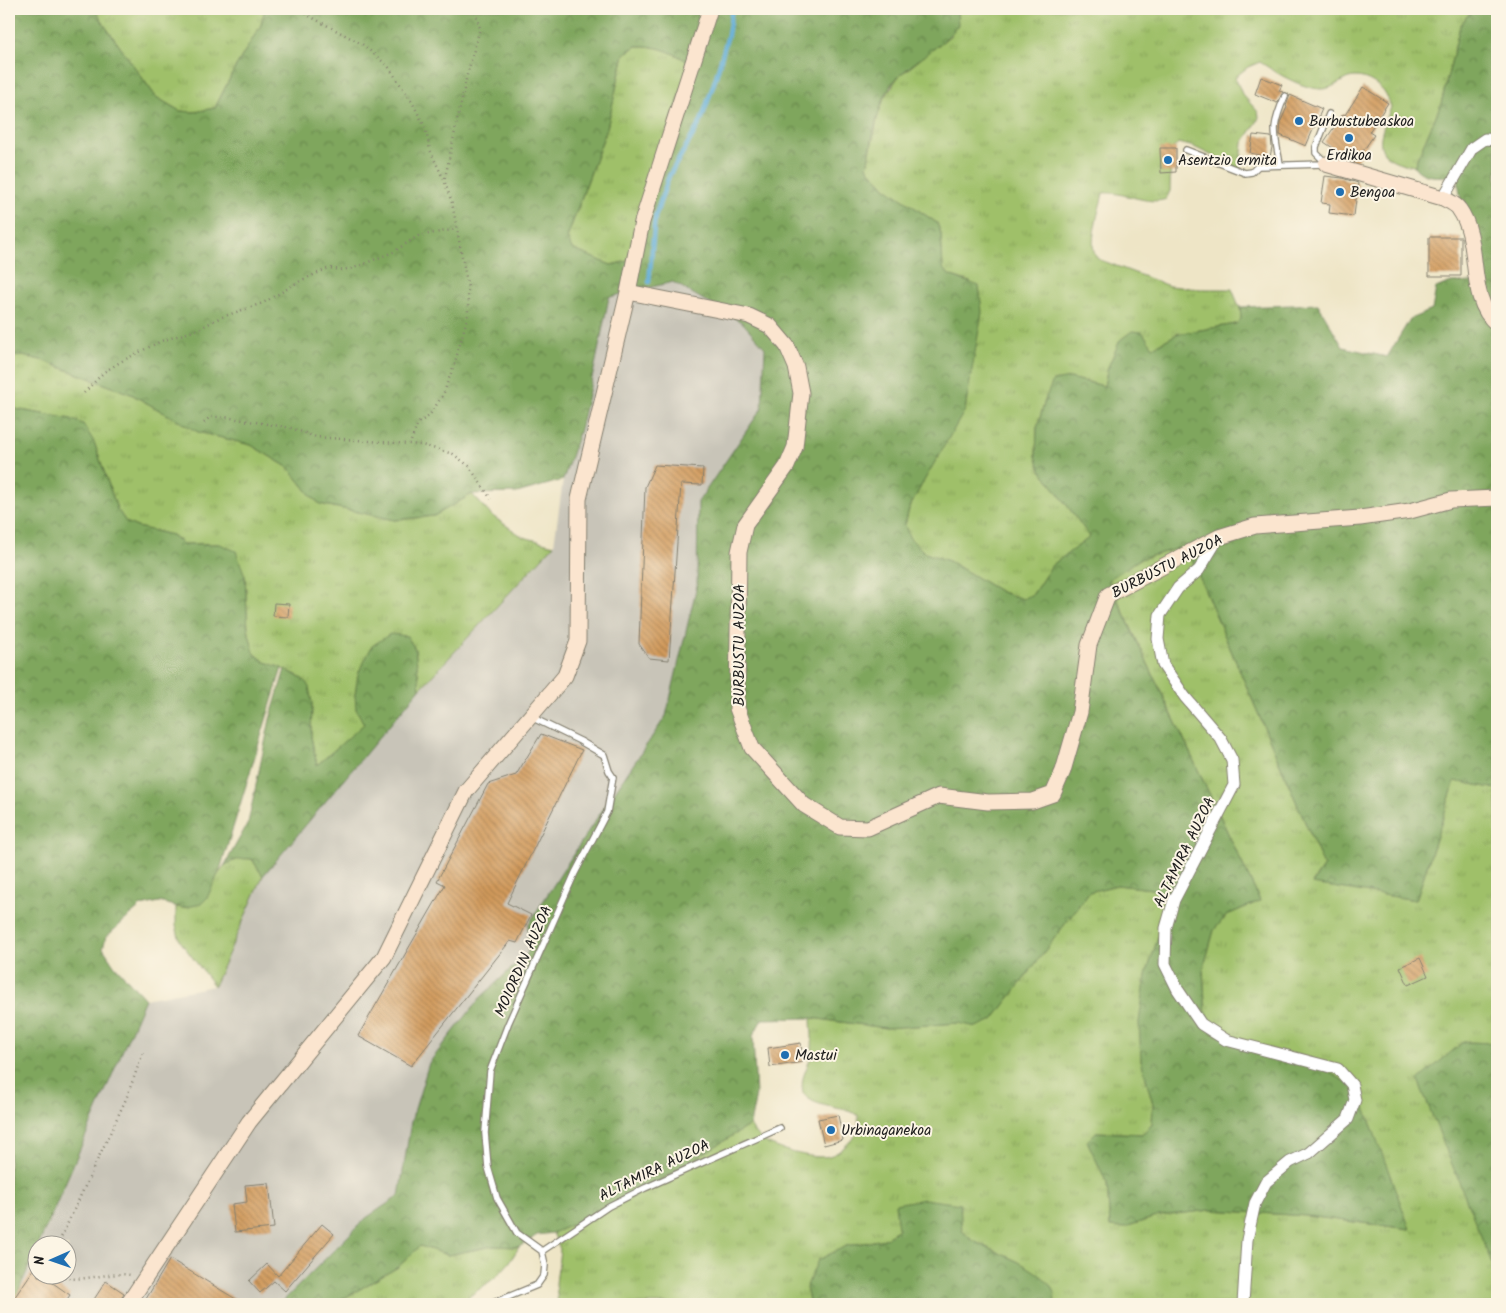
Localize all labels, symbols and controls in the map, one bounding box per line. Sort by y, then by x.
place label: Burbustubeaskoa [1309,110,1414,134]
marker: Burbustubeaskoa [1293,115,1305,127]
marker: Erdikoa [1343,132,1355,144]
place label: Erdikoa [1326,144,1372,168]
place label: Asentzio ermita [1178,149,1277,173]
marker: Asentzio ermita [1162,154,1174,166]
place label: Bengoa [1350,181,1395,205]
marker: Bengoa [1334,186,1346,198]
street label: BURBUSTU AUZOA [1107,528,1227,605]
street label: BURBUSTU AUZOA [728,584,752,706]
street label: ALTAMIRA AUZOA [1148,793,1222,912]
street label: MOIORDIN AUZOA [489,902,559,1021]
place label: Mastui [795,1044,838,1068]
marker: Mastui [779,1049,791,1061]
place label: Urbinaganekoa [841,1119,931,1143]
marker: Urbinaganekoa [825,1124,837,1136]
street label: ALTAMIRA AUZOA [595,1134,714,1208]
north arrow [28,1236,78,1286]
text: N [29,1255,51,1265]

